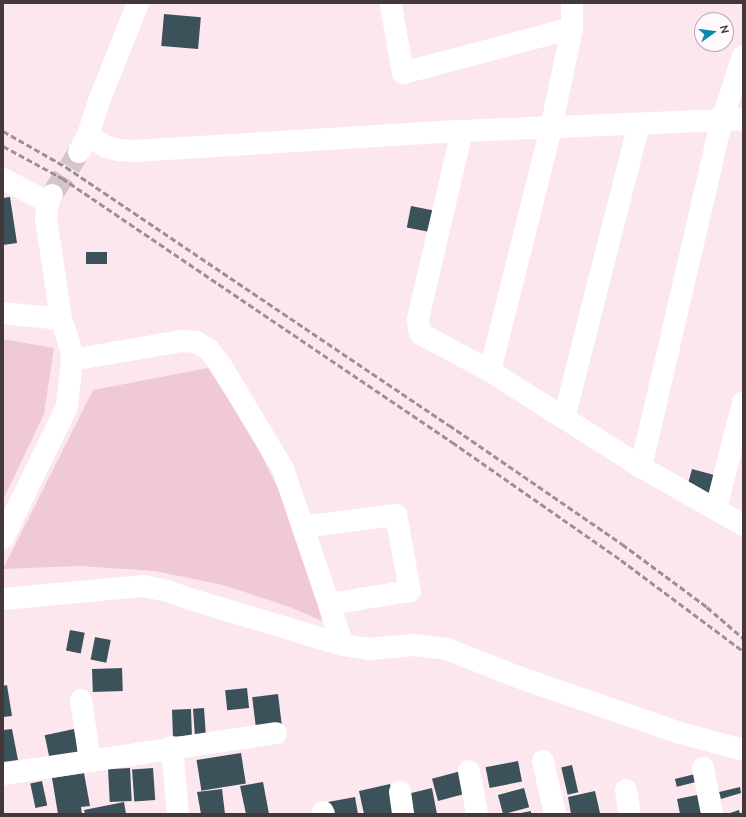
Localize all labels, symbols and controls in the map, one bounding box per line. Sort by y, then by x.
north arrow [694,12,734,52]
text: N [718,24,731,35]

